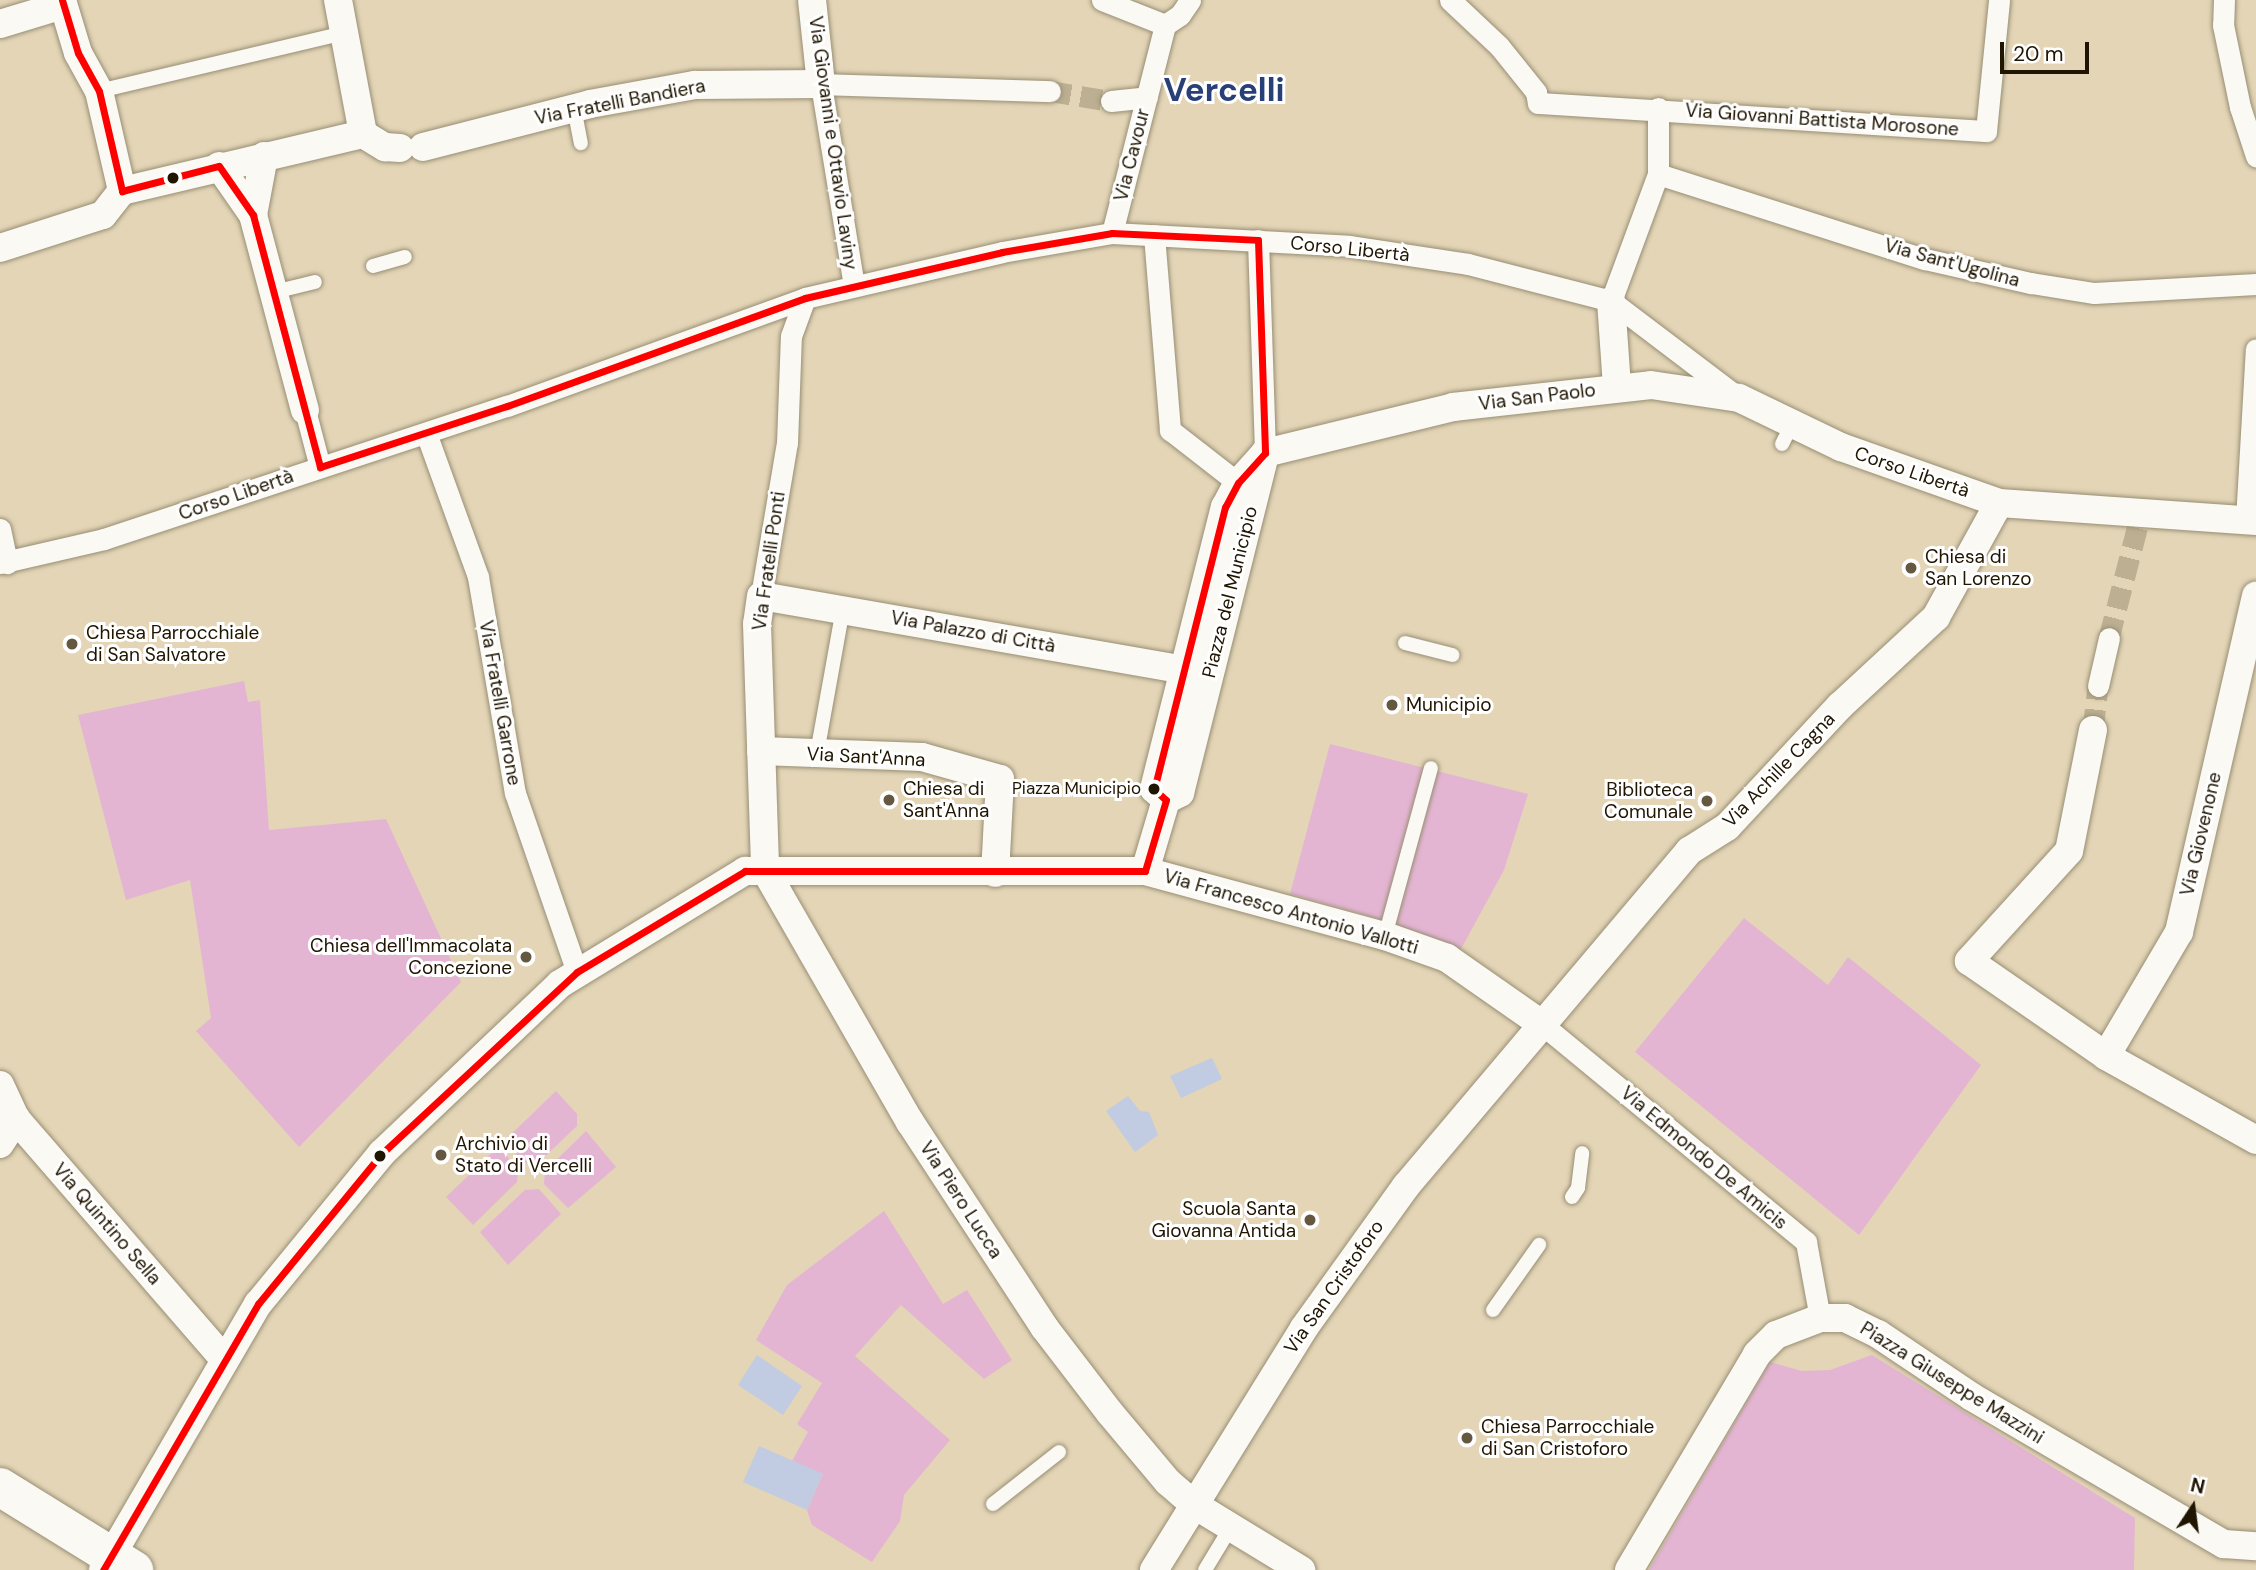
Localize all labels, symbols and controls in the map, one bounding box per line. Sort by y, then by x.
street label: Via Giovanni e Ottavio Laviny [804,15,862,271]
scale bar [2004,28,2093,72]
text: 20 m [2013,40,2064,68]
district label: Vercelli [1164,70,1284,110]
street label: Via Fratelli Bandiera [533,74,707,130]
street label: Via Giovanni Battista Morosone [1684,99,1960,141]
street label: Via Cavour [1109,106,1155,204]
unlabelled marker [166,171,180,185]
street label: Corso Libertà [1289,231,1411,267]
street label: Via Sant'Ugolina [1882,234,2022,292]
street label: Via San Paolo [1477,379,1597,415]
street label: Corso Libertà [1852,442,1972,502]
street label: Corso Libertà [176,465,296,525]
street label: Via Fratelli Ponti [748,490,790,632]
street label: Piazza del Municipio [1198,504,1262,680]
place label: Chiesa di San Lorenzo [1925,546,2032,590]
marker: Chiesa di San Lorenzo [1903,560,1919,576]
street label: Via Palazzo di Città [889,606,1057,658]
street label: Via Fratelli Garrone [474,619,526,787]
place label: Chiesa Parrocchiale di San Salvatore [86,622,259,666]
marker: Chiesa Parrocchiale di San Salvatore [64,636,80,652]
place label: Municipio [1406,694,1491,716]
marker: Municipio [1384,697,1400,713]
street label: Via Achille Cagna [1718,708,1840,832]
street label: Via Sant'Anna [806,743,926,771]
street label: Via Giovenone [2176,770,2226,898]
place label: Chiesa di Sant'Anna [903,778,989,822]
place label: Piazza Municipio [1012,779,1141,799]
place label: Biblioteca Comunale [1604,779,1693,823]
marker: Piazza Municipio [1147,782,1161,796]
marker: Chiesa di Sant'Anna [881,792,897,808]
marker: Biblioteca Comunale [1699,793,1715,809]
street label: Via Francesco Antonio Vallotti [1161,865,1421,959]
place label: Chiesa dell'Immacolata Concezione [310,935,512,979]
marker: Chiesa dell'Immacolata Concezione [518,949,534,965]
street label: Via Edmondo De Amicis [1616,1082,1792,1234]
place label: Archivio di Stato di Vercelli [455,1133,592,1177]
street label: Via Piero Lucca [915,1137,1007,1263]
marker: Archivio di Stato di Vercelli [433,1147,449,1163]
unlabelled marker [373,1149,387,1163]
street label: Via Quintino Sella [48,1159,166,1289]
place label: Scuola Santa Giovanna Antida [1151,1198,1296,1242]
marker: Scuola Santa Giovanna Antida [1302,1212,1318,1228]
street label: Via San Cristoforo [1279,1216,1389,1358]
street label: Piazza Giuseppe Mazzini [1856,1317,2048,1449]
place label: Chiesa Parrocchiale di San Cristoforo [1481,1416,1654,1460]
marker: Chiesa Parrocchiale di San Cristoforo [1459,1430,1475,1446]
north arrow [2158,1472,2228,1542]
text: N [2188,1472,2207,1500]

